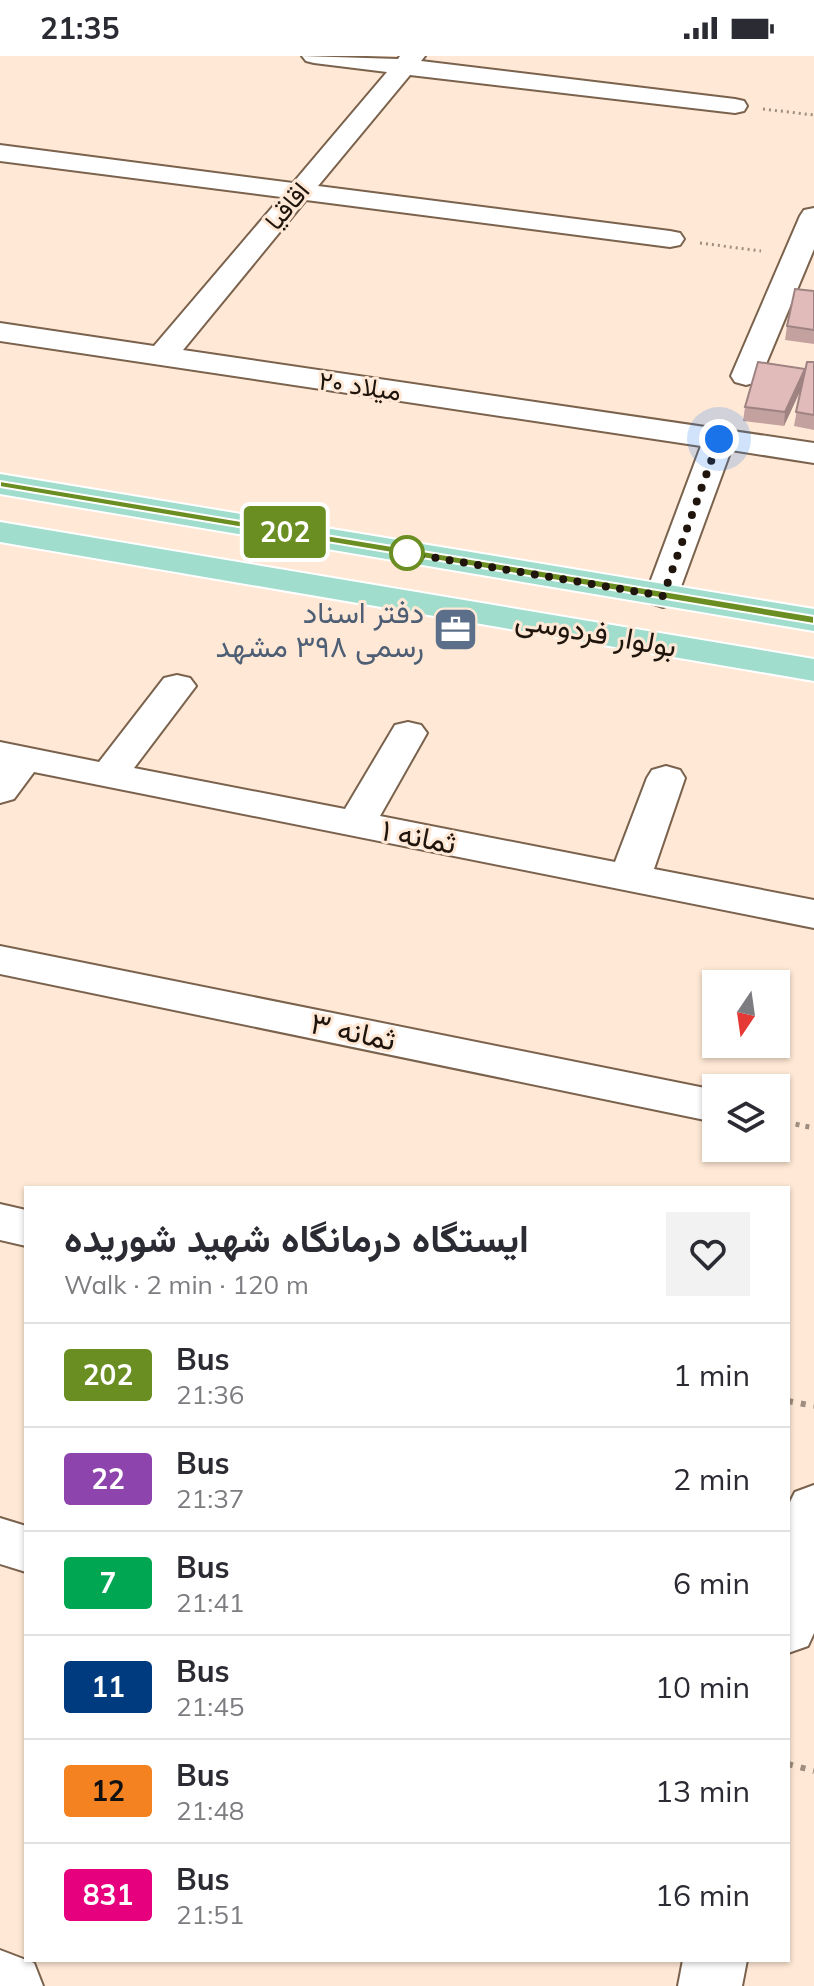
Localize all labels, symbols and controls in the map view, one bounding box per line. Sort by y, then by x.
text: 21:35 [40,9,119,47]
street label: اقاقیا [257,175,316,237]
street label: میلاد ۲۰ [317,363,403,408]
your location [699,419,739,459]
line badge: 202 [239,506,331,558]
text: 202 [260,514,310,549]
unlabelled marker [390,536,424,570]
place label: دفتر اسناد رسمی ۳۹۸ مشهد [216,593,424,665]
street label: بولوار فردوسی [513,599,680,665]
office icon: دفتر اسناد رسمی ۳۹۸ مشهد [431,606,479,654]
street label: ثمانه ۱ [379,810,460,862]
north arrow [702,970,790,1058]
map controls [702,970,790,1162]
street label: ثمانه ۳ [307,1004,399,1059]
button: layers [702,1074,790,1162]
button: heart [666,1212,750,1296]
text: ایستگاه درمانگاه شهید شوریده [64,1214,529,1262]
text: Walk · 2 min · 120 m [64,1268,309,1301]
text: Bus [176,1340,230,1378]
text: 1 min [673,1356,750,1394]
text: 202 [83,1357,133,1392]
text: 21:36 [176,1378,244,1411]
text: Bus [176,1444,230,1482]
text: 2 min [673,1460,750,1498]
text: 22 [91,1461,125,1496]
text: 21:37 [176,1482,244,1515]
text: Bus [176,1548,230,1586]
text: 6 min [673,1564,750,1602]
text: 7 [100,1565,116,1600]
text: 21:41 [176,1586,244,1619]
text: Bus [176,1652,230,1690]
text: 10 min [655,1668,750,1706]
text: 11 [91,1669,125,1704]
text: 21:45 [176,1690,244,1723]
text: Bus [176,1756,230,1794]
text: 13 min [655,1772,750,1810]
text: 12 [91,1773,125,1808]
text: 21:48 [176,1794,244,1827]
text: Bus [176,1860,230,1898]
text: 16 min [655,1876,750,1914]
text: 831 [83,1877,133,1912]
text: 21:51 [176,1898,244,1931]

